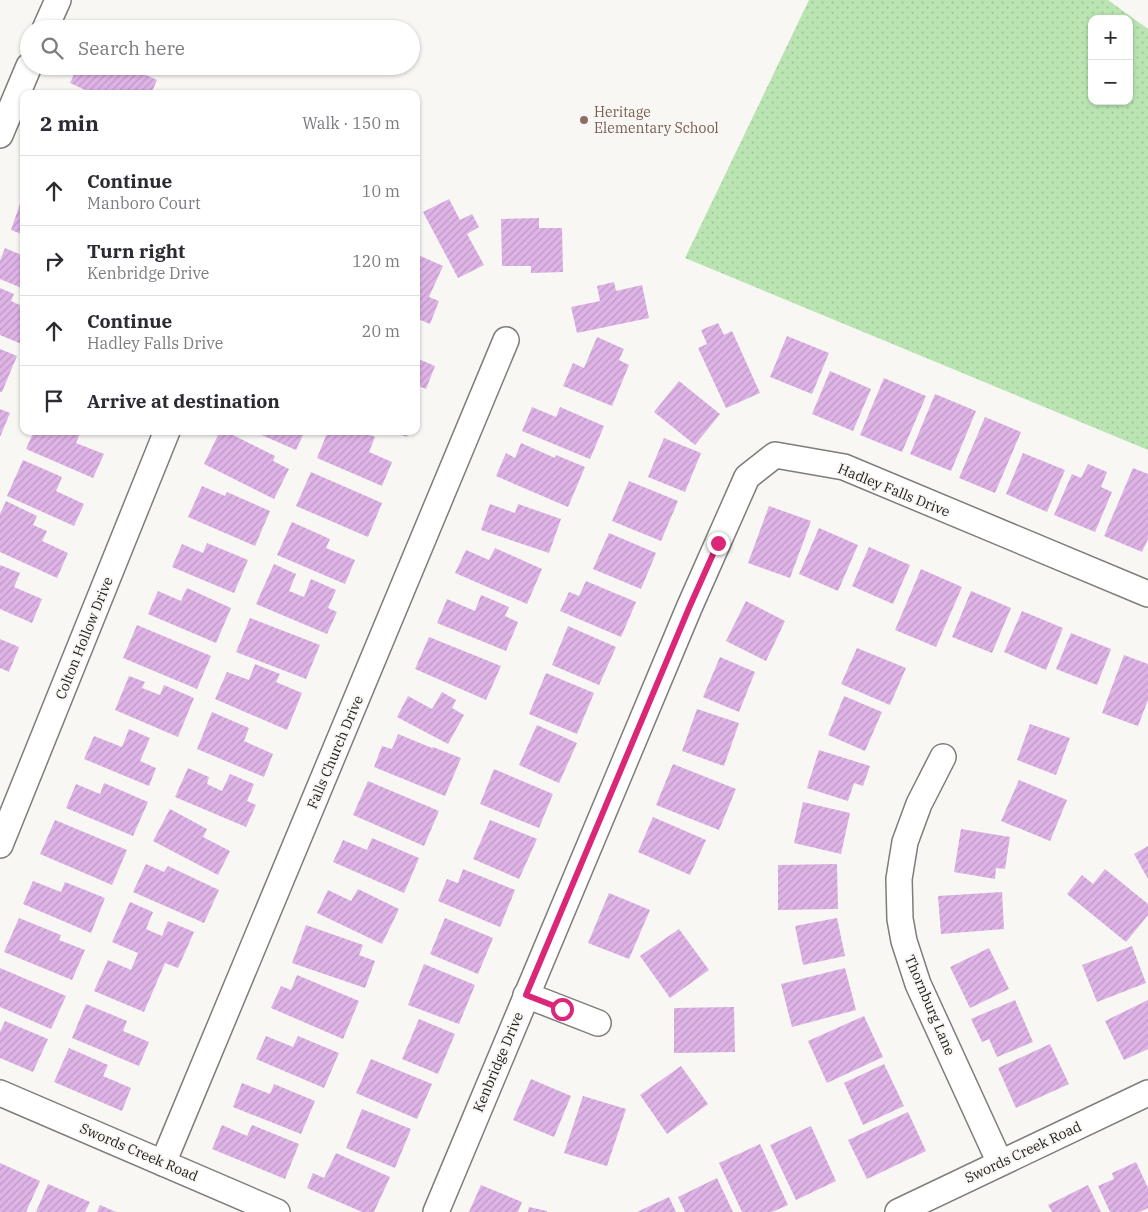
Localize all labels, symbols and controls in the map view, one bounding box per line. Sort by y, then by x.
map controls [1088,15,1133,105]
button: + [1088,15,1133,60]
search box [20,20,420,75]
icon: search [38,34,66,62]
text: Search here [78,36,185,60]
button: − [1088,60,1133,105]
place label: Heritage Elementary School [594,103,719,137]
text: 2 min [40,109,99,137]
text: Walk · 150 m [302,113,400,133]
marker: Heritage Elementary School [578,114,590,126]
text: Continue [87,169,172,193]
icon: ahead [40,177,68,205]
text: 10 m [362,181,400,201]
text: Manboro Court [87,193,201,213]
text: Turn right [87,239,185,263]
icon: right [40,247,68,275]
text: 120 m [352,251,400,271]
text: Kenbridge Drive [87,263,209,283]
text: Continue [87,309,172,333]
icon: ahead [40,317,68,345]
text: 20 m [362,321,400,341]
text: Hadley Falls Drive [87,333,223,353]
icon: arrive [40,387,68,415]
text: Arrive at destination [87,389,280,413]
street label: Hadley Falls Drive [835,459,953,521]
route end [707,532,730,555]
street label: Colton Hollow Drive [51,574,117,702]
street label: Falls Church Drive [303,693,367,811]
street label: Thornburg Lane [901,952,959,1058]
route start [551,998,574,1021]
street label: Kenbridge Drive [469,1009,527,1115]
street label: Swords Creek Road [962,1117,1085,1187]
street label: Swords Creek Road [77,1119,201,1185]

